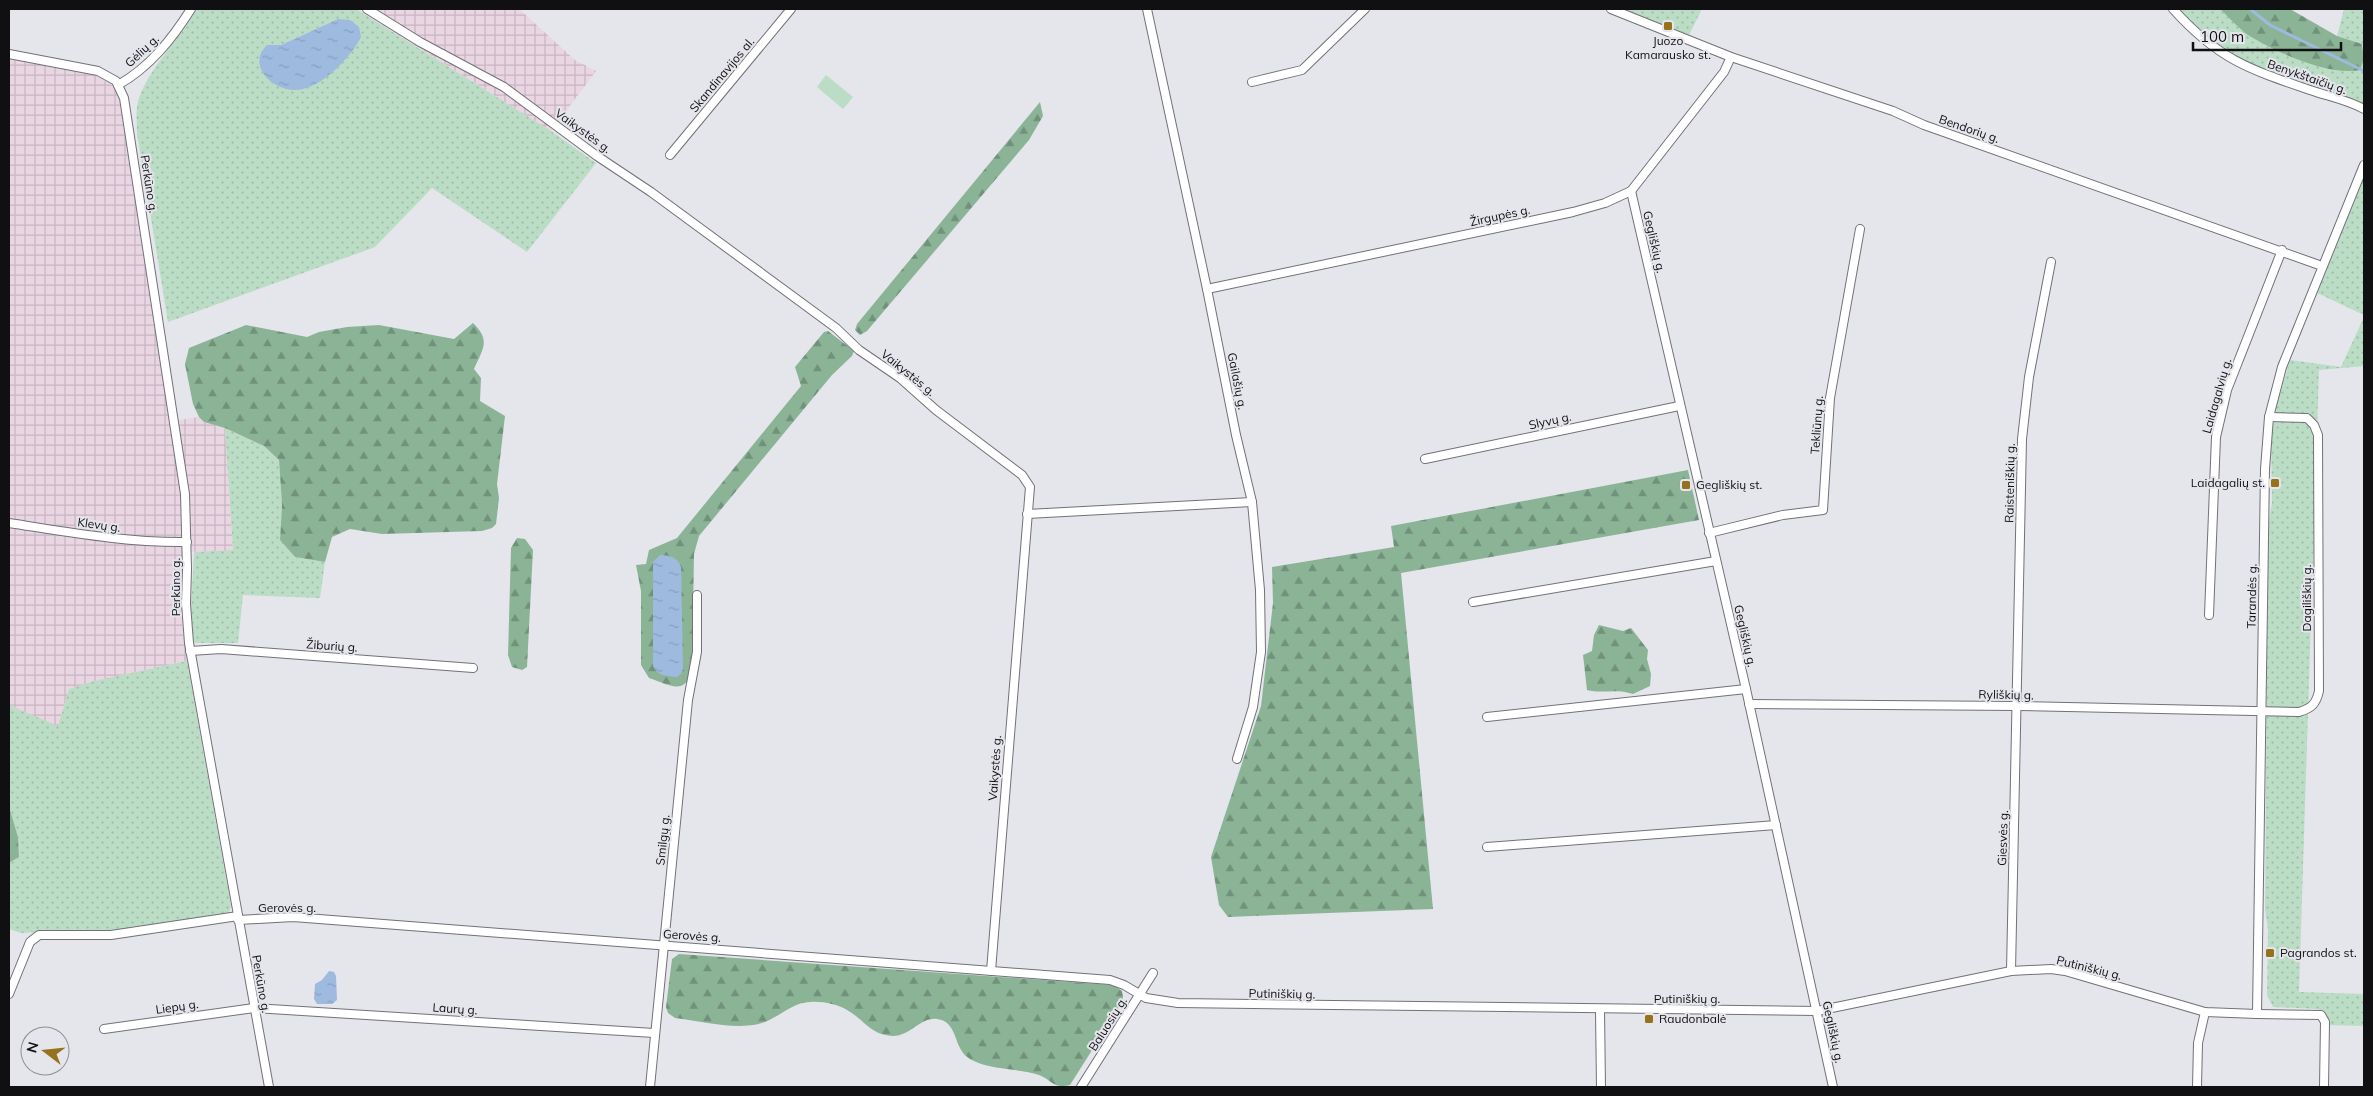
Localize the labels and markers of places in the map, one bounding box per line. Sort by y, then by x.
marker: Juozo Kamarausko st. [1662,20,1674,32]
place label: Juozo Kamarausko st. [1625,33,1711,62]
place label: Laidagalių st. [2191,475,2265,490]
place label: Gegliškių st. [1696,477,1762,492]
marker: Laidagalių st. [2269,477,2281,489]
marker: Gegliškių st. [1680,479,1692,491]
place label: Pagrandos st. [2280,945,2357,960]
marker: Pagrandos st. [2264,947,2276,959]
place label: Raudonbalė [1659,1011,1726,1026]
marker: Raudonbalė [1643,1013,1655,1025]

